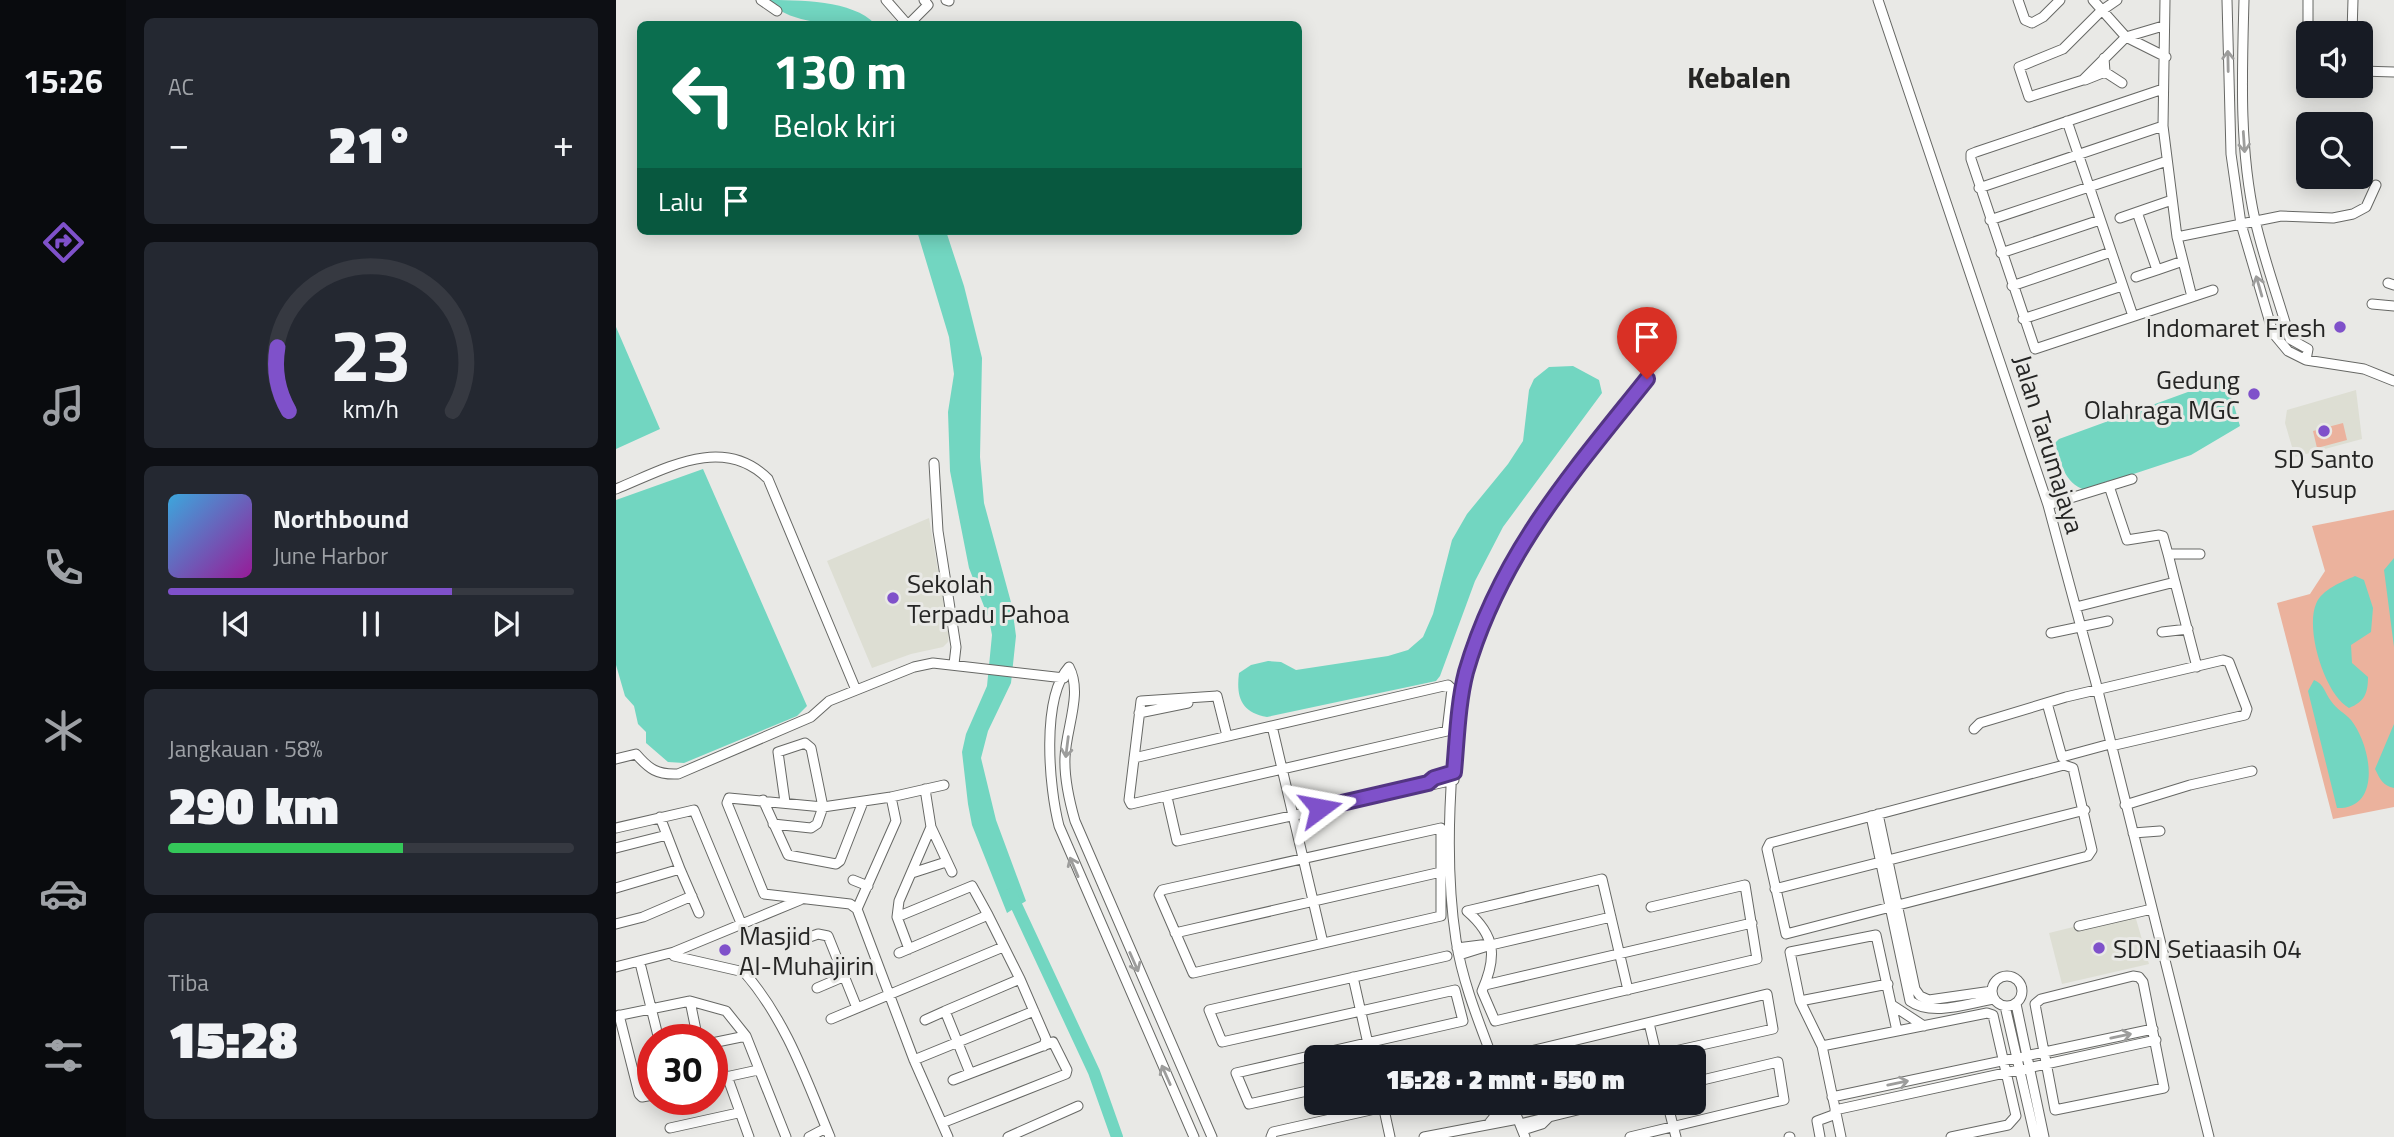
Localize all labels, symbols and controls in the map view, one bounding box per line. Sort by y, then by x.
map controls [2296,21,2373,189]
button: sound [2296,21,2373,98]
text: 130 m [773,33,907,108]
icon: left [658,49,749,140]
one-way arrow [2221,50,2234,73]
district label: Kebalen [1687,54,1791,100]
text: 15:26 [23,57,103,105]
text: AC [168,69,194,104]
text: Belok kiri [773,101,896,149]
text: 21° [328,104,414,183]
button: search [2296,112,2373,189]
text: − [168,114,189,172]
text: + [553,114,574,172]
one-way arrow [2238,130,2251,153]
text: Lalu [658,182,703,221]
icon: arrive [717,182,755,220]
icon: directions [39,218,88,267]
one-way arrow [2251,275,2264,297]
text: 23 [330,299,412,409]
pin [1617,307,1677,379]
place label: Indomaret Fresh [2146,308,2326,347]
icon: arrive [1628,318,1666,356]
marker: Indomaret Fresh [2332,319,2348,335]
street label: Jalan Tarumajaya [2003,350,2095,538]
place label: Gedung Olahraga MGC [2084,360,2240,429]
icon: music [39,381,88,430]
marker: Gedung Olahraga MGC [2246,386,2262,402]
text: km/h [343,389,399,427]
marker: SD Santo Yusup [2316,423,2332,439]
place label: SD Santo Yusup [2274,439,2374,508]
text: Northbound [273,499,409,538]
text: June Harbor [273,538,388,573]
icon: phone [39,543,88,592]
place label: Sekolah Terpadu Pahoa [907,564,1069,633]
marker: Sekolah Terpadu Pahoa [885,590,901,606]
icon: previous [217,605,255,643]
icon: pause [352,605,390,643]
icon: next [487,605,525,643]
icon: climate [39,706,88,755]
text: Jangkauan · 58% [168,731,323,766]
one-way arrow [1060,736,1073,758]
text: 290 km [168,765,339,844]
position arrow [1283,771,1357,845]
one-way arrow [1067,856,1080,878]
icon: car [39,869,88,918]
place label: Masjid Al-Muhajirin [739,916,875,985]
place label: SDN Setiaasih 04 [2113,929,2302,968]
marker: SDN Setiaasih 04 [2091,940,2107,956]
marker: Masjid Al-Muhajirin [717,942,733,958]
one-way arrow [1128,950,1141,972]
text: Tiba [168,965,209,1000]
text: 15:28 [168,999,297,1078]
speed limit sign: 30 [637,1024,728,1115]
one-way arrow [2109,1028,2132,1042]
icon: filters [39,1031,88,1080]
text: 15:28 · 2 mnt · 550 m [1386,1060,1624,1099]
one-way arrow [1159,1064,1172,1086]
one-way arrow [1886,1075,1909,1089]

